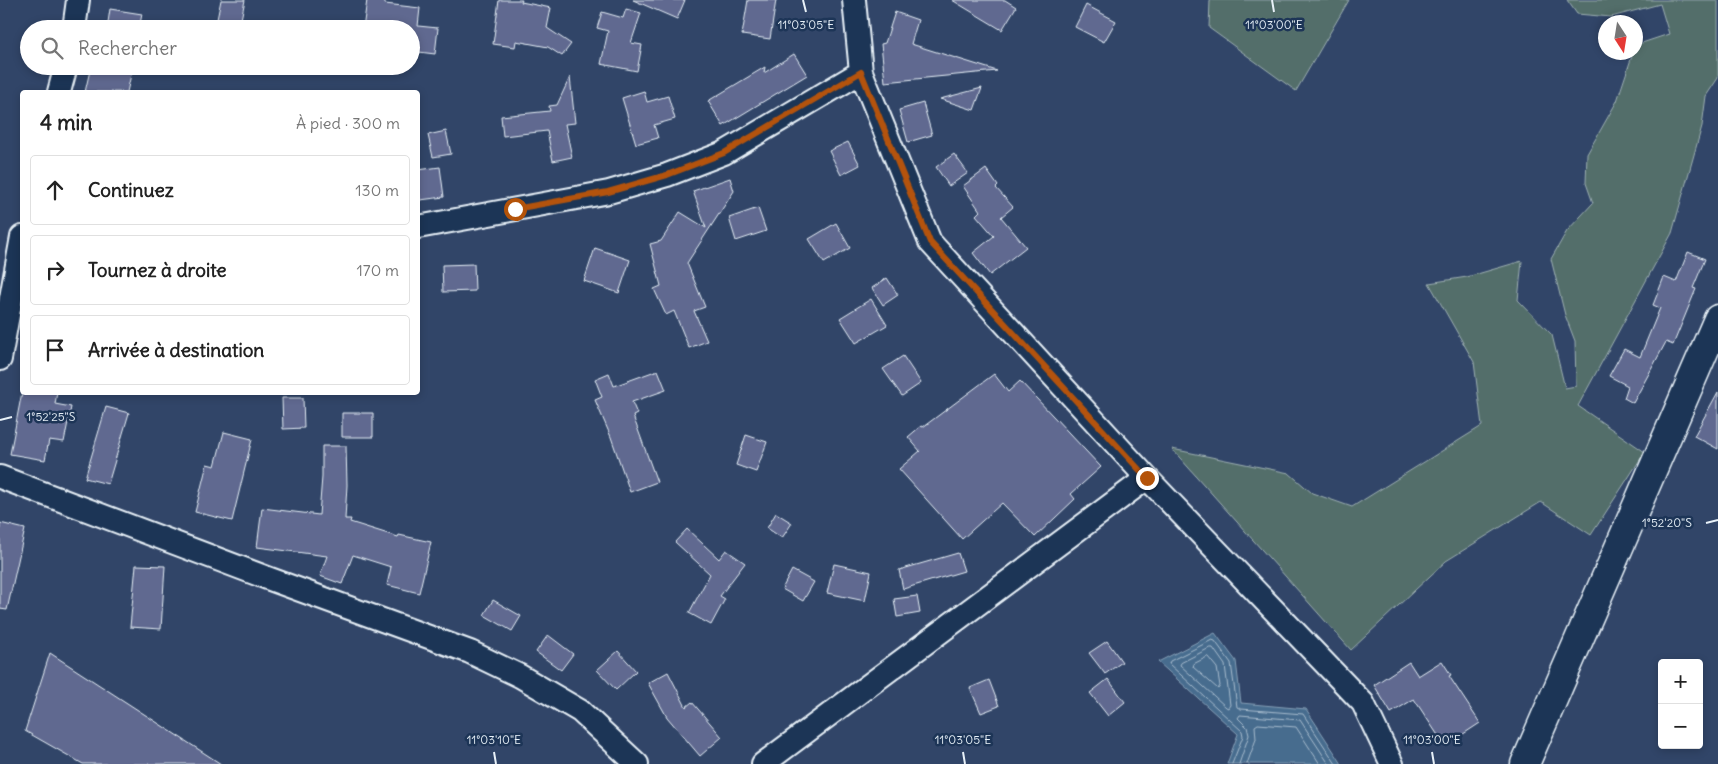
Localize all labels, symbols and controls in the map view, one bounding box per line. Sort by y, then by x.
north arrow [1598,15,1643,60]
text: 11°03'05"E [778,17,834,32]
text: 11°03'00"E [1245,17,1303,32]
search box [20,20,420,75]
icon: search [38,34,66,62]
text: Rechercher [78,36,177,60]
text: 4 min [40,109,92,136]
text: À pied · 300 m [296,113,400,133]
icon: ahead [41,176,69,204]
text: Continuez [88,178,174,202]
text: 130 m [355,180,399,200]
route start [504,198,527,221]
icon: right [41,256,69,284]
text: Tournez à droite [88,258,227,282]
text: 170 m [356,260,399,280]
icon: arrive [41,336,69,364]
text: Arrivée à destination [88,338,264,362]
text: 1°52'25"S [27,409,76,424]
route end [1136,467,1159,490]
text: 1°52'20"S [1642,515,1692,530]
map controls [1658,659,1703,749]
button: + [1658,659,1703,704]
button: − [1658,704,1703,749]
text: 11°03'10"E [467,732,521,747]
text: 11°03'05"E [935,732,991,747]
text: 11°03'00"E [1403,732,1461,747]

